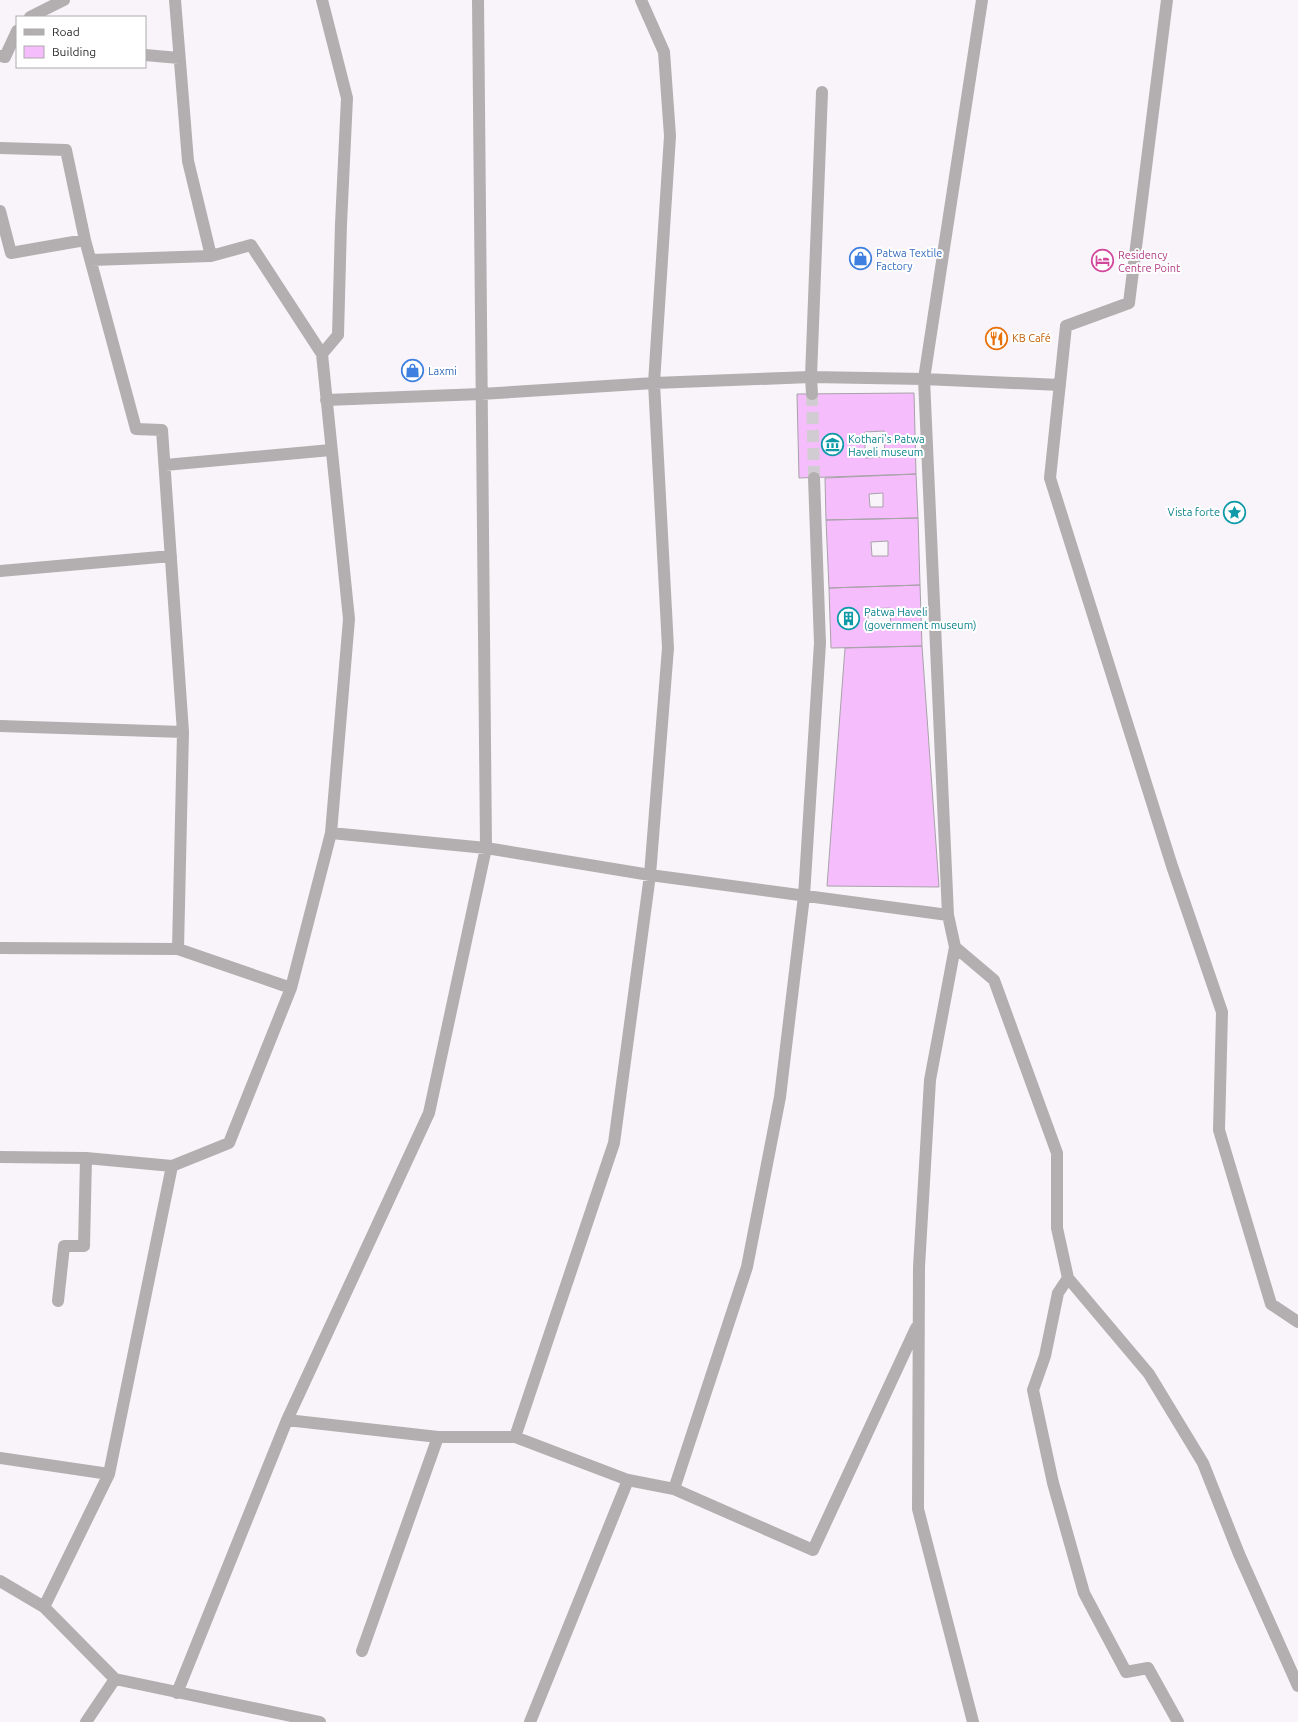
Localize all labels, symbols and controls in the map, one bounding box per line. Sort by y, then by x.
legend [16,16,146,68]
text: Road [52,25,80,38]
text: Building [52,45,96,58]
shop icon: Patwa Textile Factory [847,246,873,272]
place label: Patwa Textile Factory [876,247,942,272]
hotel icon: Residency Centre Point [1089,248,1115,274]
place label: Residency Centre Point [1118,249,1181,274]
restaurant icon: KB Café [984,325,1010,351]
place label: KB Café [1012,332,1051,344]
shop icon: Laxmi [399,358,425,384]
place label: Laxmi [428,365,457,377]
museum icon: Kothari's Patwa Haveli museum [819,432,845,458]
place label: Kothari's Patwa Haveli museum [848,433,925,458]
place icon: Vista forte [1222,499,1248,525]
place label: Vista forte [1168,506,1220,518]
building icon: Patwa Haveli (government museum) [836,605,862,631]
place label: Patwa Haveli (government museum) [864,606,976,632]

